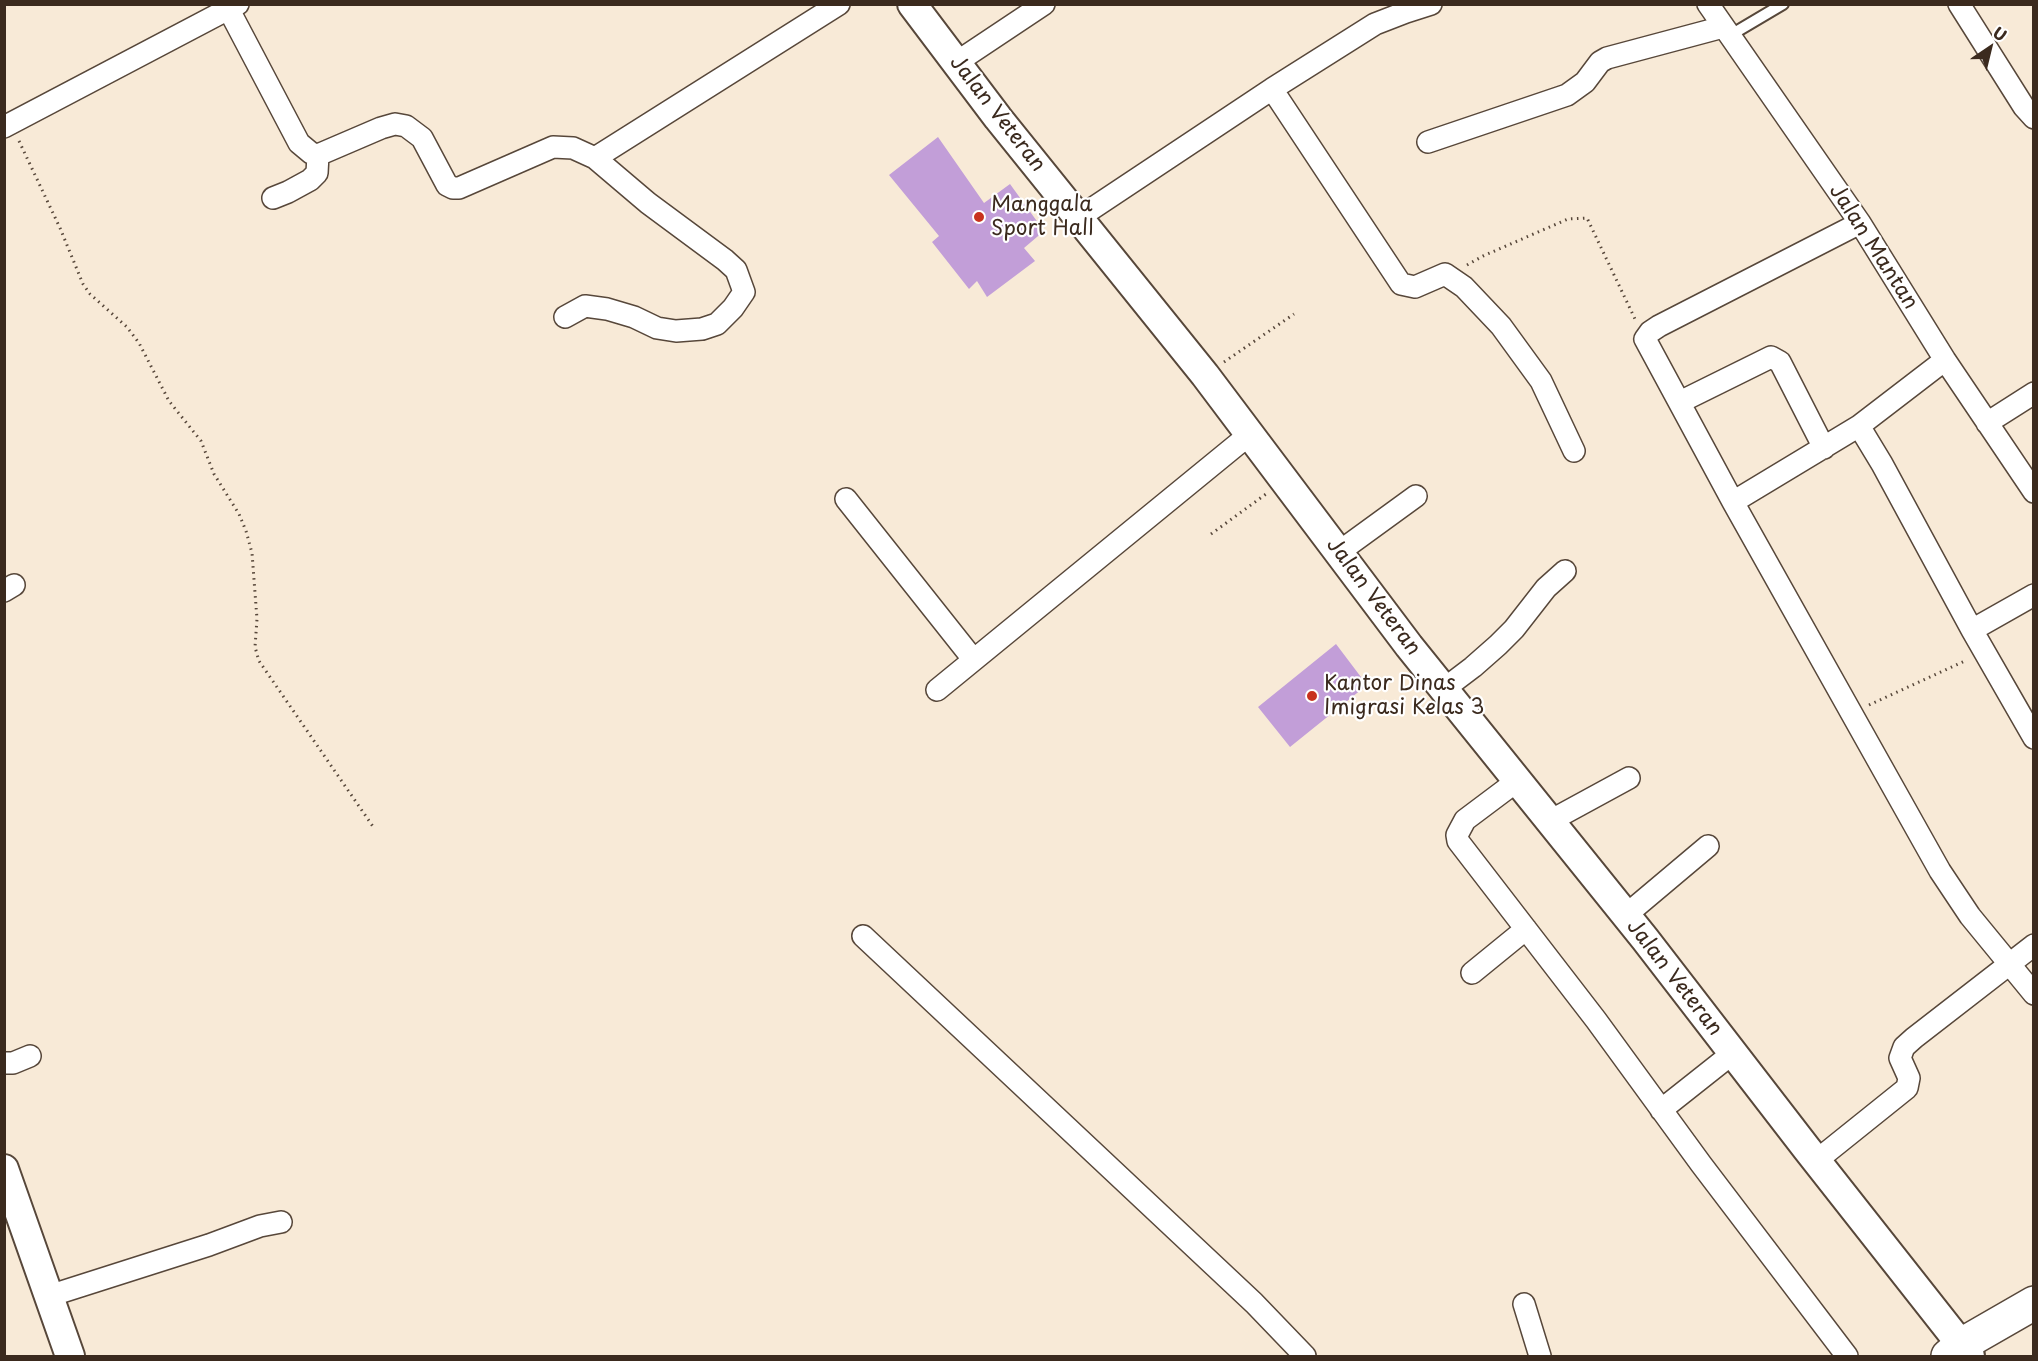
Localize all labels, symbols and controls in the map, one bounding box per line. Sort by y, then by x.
north arrow [1960,18,2020,78]
text: U [1988,20,2012,47]
street label: Jalan Veteran [944,51,1050,177]
street label: Jalan Mantan [1823,180,1923,314]
place label: Manggala Sport Hall [991,192,1094,242]
marker: Manggala Sport Hall [972,210,986,224]
street label: Jalan Veteran [1321,533,1425,661]
place label: Kantor Dinas Imigrasi Kelas 3 [1324,671,1484,721]
marker: Kantor Dinas Imigrasi Kelas 3 [1305,689,1319,703]
street label: Jalan Veteran [1621,915,1727,1041]

